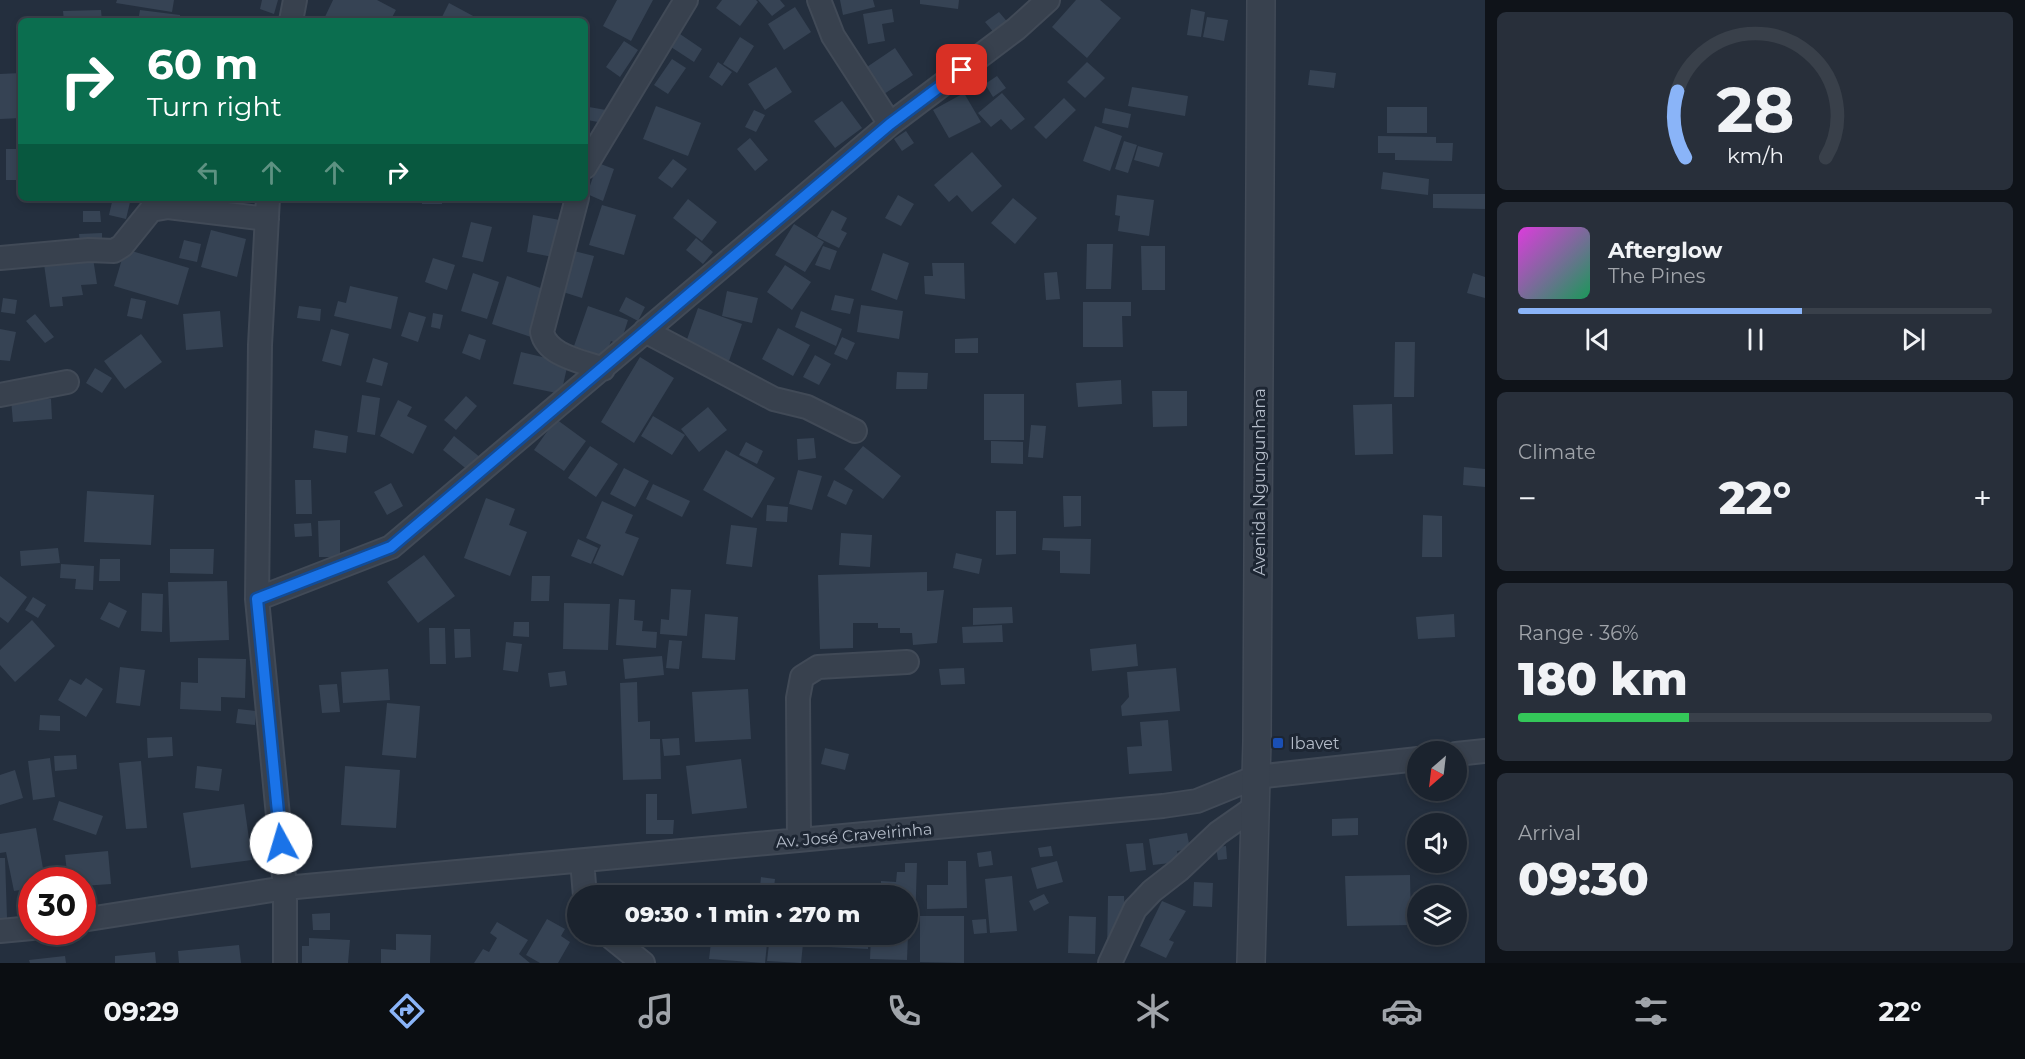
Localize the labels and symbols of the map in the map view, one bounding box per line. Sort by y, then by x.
pin [936,44,987,95]
street label: Avenida Ngungunhana [1250,388,1269,576]
place label: Ibavet [1290,734,1340,753]
marker: Ibavet [1271,736,1285,750]
north arrow [1407,741,1467,801]
position arrow [249,811,313,875]
street label: Av. José Craveirinha [775,819,933,852]
speed limit sign: 30 [18,867,96,945]

